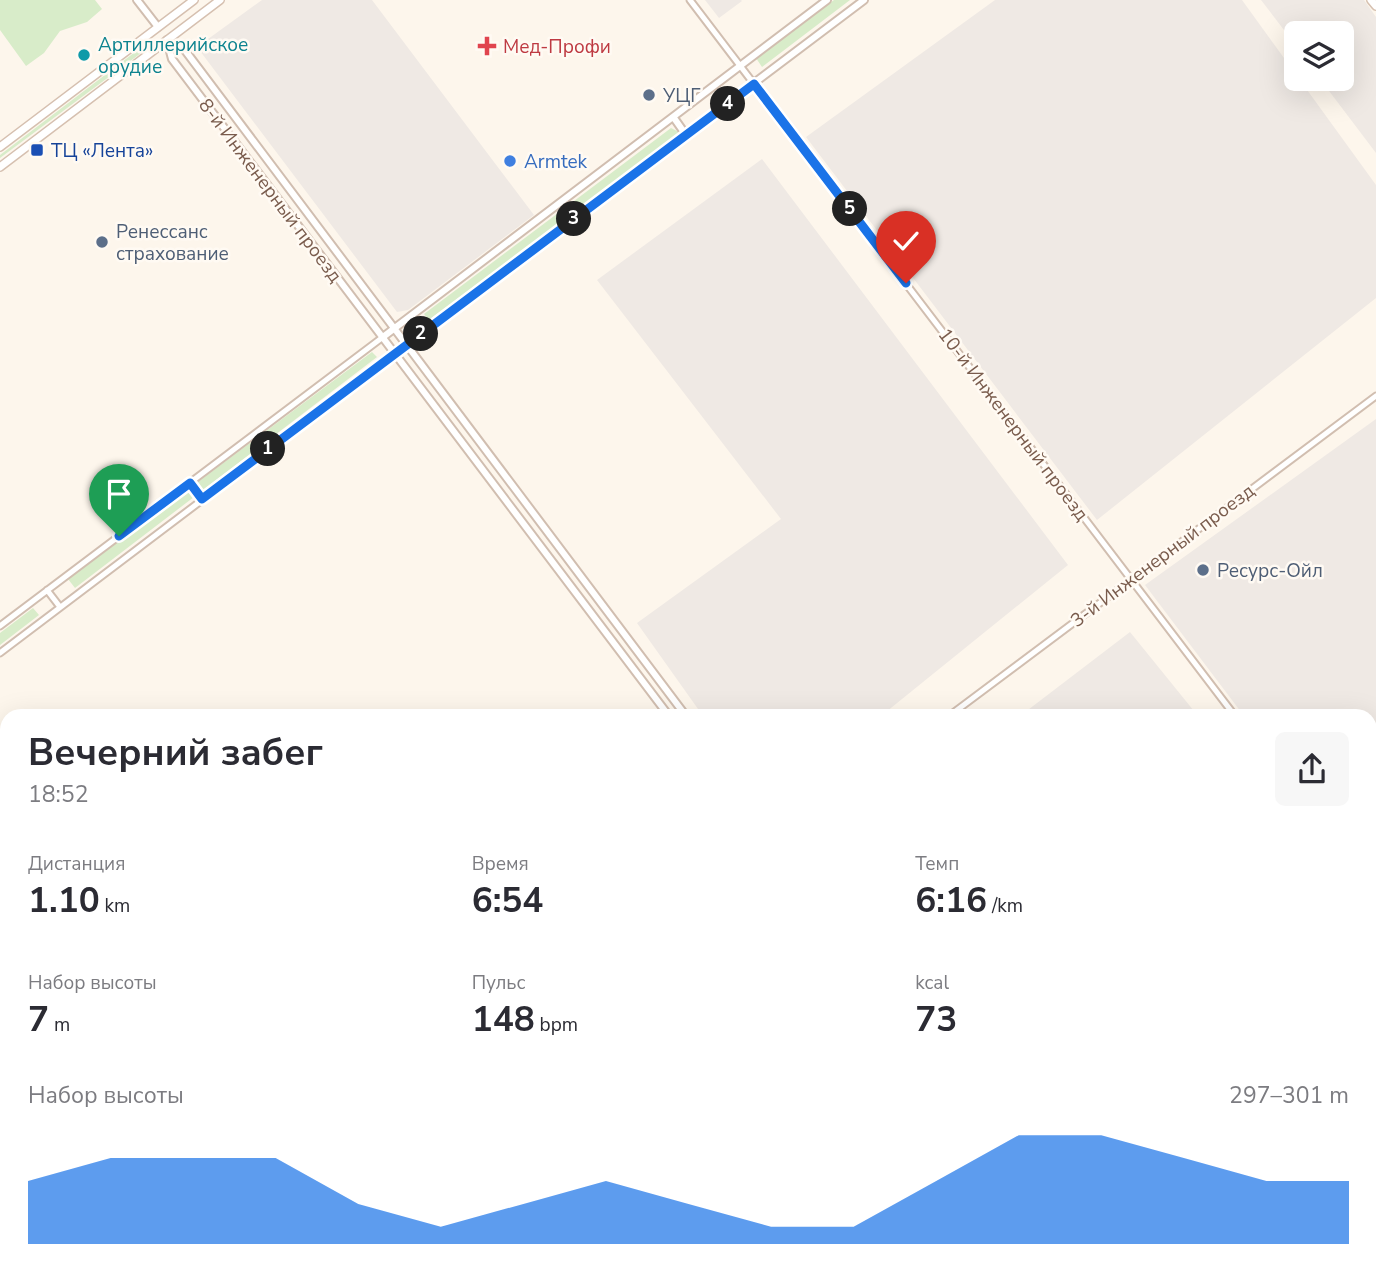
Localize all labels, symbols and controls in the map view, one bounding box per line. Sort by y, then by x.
map controls [1284,21,1354,91]
button: layers [1284,21,1354,91]
place label: Артиллерийское орудие [98,32,248,80]
place label: Мед-Профи [503,34,611,60]
marker: Мед-Профи [477,36,497,56]
marker: Артиллерийское орудие [76,47,92,63]
place label: УЦГ [662,83,701,109]
pin: 4 [710,86,746,122]
marker: УЦГ [641,87,657,103]
text: 4 [722,90,733,116]
street label: 8-й Инженерный проезд [192,93,348,288]
place label: ТЦ «Лента» [51,138,153,164]
marker: ТЦ «Лента» [29,142,45,158]
place label: Armtek [524,149,588,175]
marker: Armtek [502,153,518,169]
pin: 5 [832,192,868,227]
text: 5 [844,195,855,221]
pin: 3 [556,202,592,236]
text: 3 [568,205,579,231]
pin [876,211,936,283]
place label: Ренессанс страхование [116,219,229,267]
icon: check [887,222,925,260]
marker: Ренессанс страхование [94,234,110,250]
pin: 2 [404,316,438,352]
text: 2 [415,320,426,346]
street label: 10-й Инженерный проезд [932,323,1094,526]
pin: 1 [250,432,286,466]
text: 1 [262,435,273,461]
pin [89,464,149,536]
icon: arrive [100,475,138,513]
street label: 3-й Инженерный проезд [1065,478,1260,634]
place label: Ресурс-Ойл [1217,558,1323,584]
marker: Ресурс-Ойл [1195,562,1211,578]
text: Вечерний забег [28,727,323,778]
button: share [1275,732,1349,806]
text: 18:52 [28,779,88,810]
text: Дистанция [28,851,125,877]
text: Время [472,851,529,877]
text: Темп [915,851,959,877]
text: 1.10 [28,877,100,924]
text: 6:54 [472,877,543,924]
text: 6:16 [915,877,987,924]
text: km [100,893,130,919]
text: /km [987,893,1023,919]
text: Набор высоты [28,970,157,996]
text: Пульс [472,970,526,996]
text: kcal [915,970,949,996]
text: 7 [28,996,49,1043]
text: 148 [472,996,535,1043]
text: 73 [915,996,957,1043]
text: m [49,1012,70,1038]
text: bpm [535,1012,578,1038]
text: Набор высоты [28,1080,184,1111]
text: 297–301 m [1229,1080,1349,1111]

